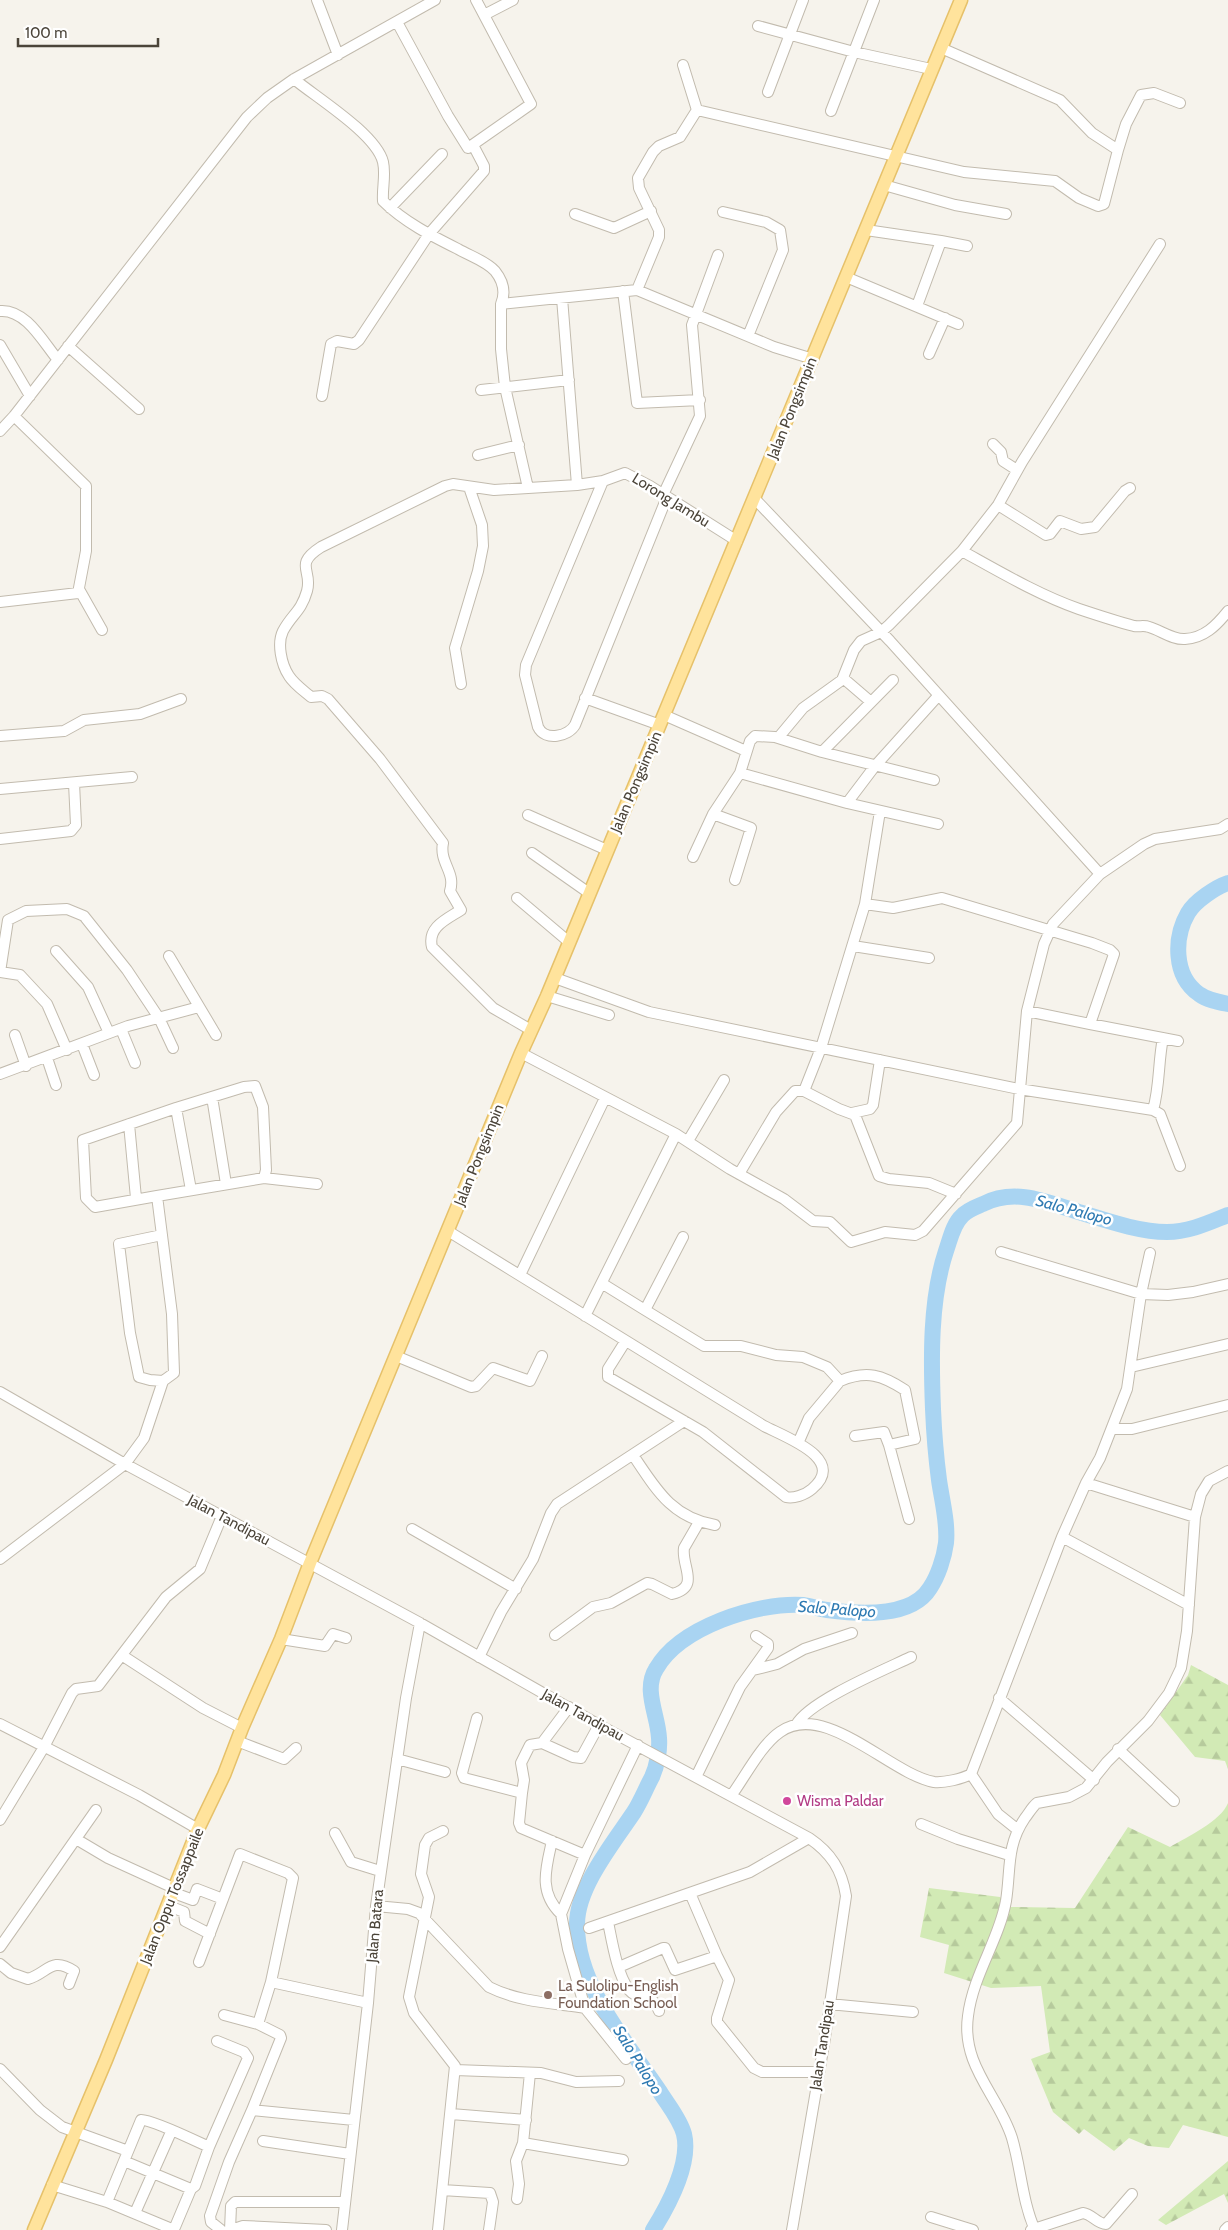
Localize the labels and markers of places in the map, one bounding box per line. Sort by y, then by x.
place label: Wisma Paldar [797,1792,884,1810]
marker: Wisma Paldar [781,1795,793,1807]
place label: La Sulolipu-English Foundation School [558,1977,679,2012]
marker: La Sulolipu-English Foundation School [542,1989,554,2001]

